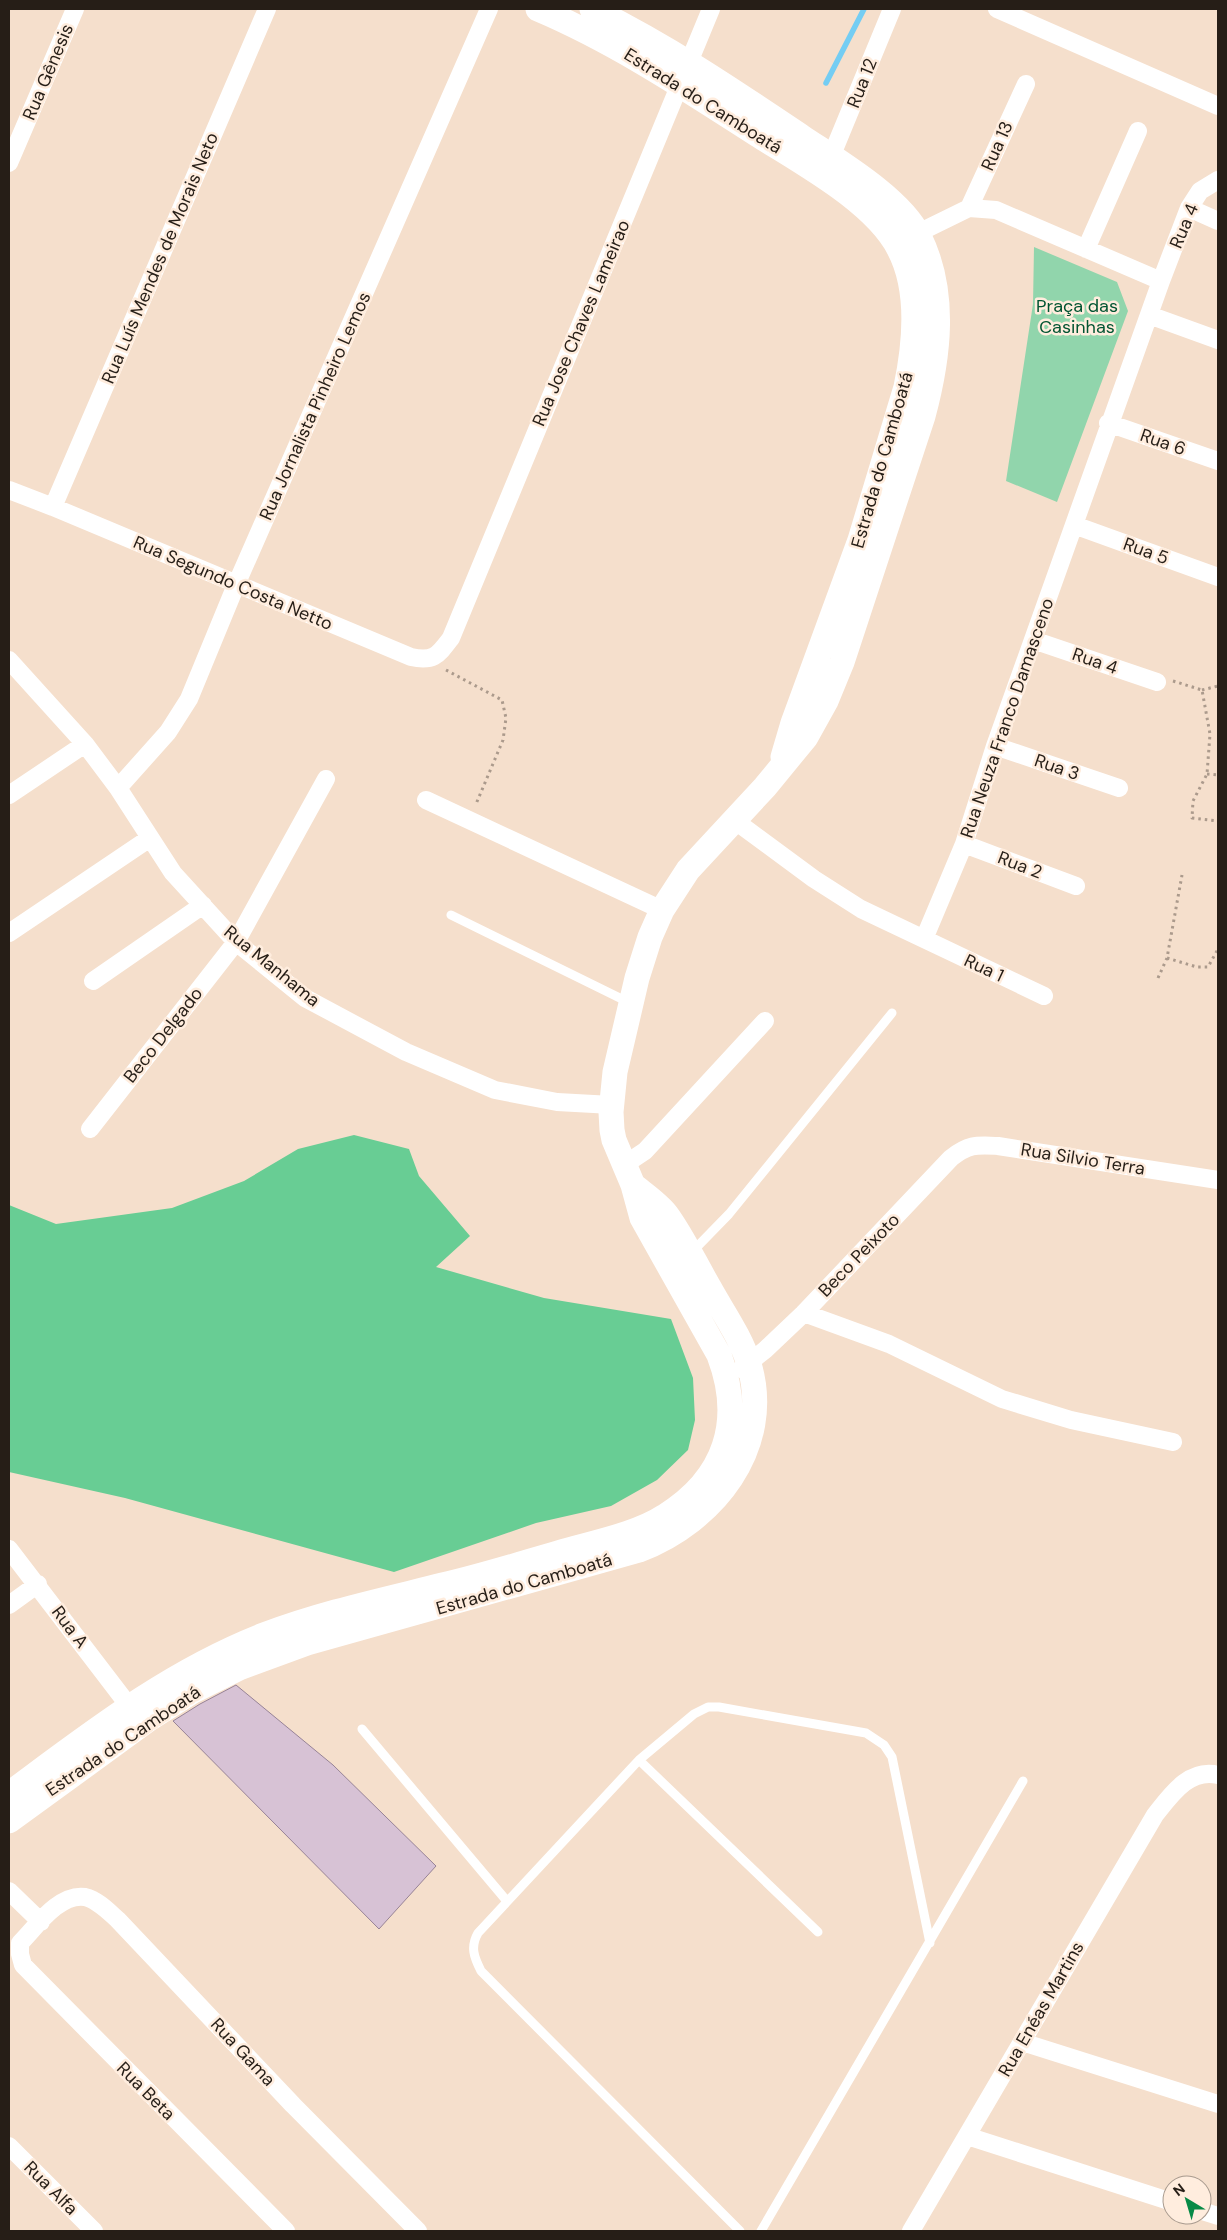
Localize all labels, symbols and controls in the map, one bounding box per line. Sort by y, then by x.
street label: Rua Gênesis [17,20,79,124]
street label: Estrada do Camboatá [619,43,787,159]
street label: Rua 12 [841,55,883,111]
street label: Rua 13 [975,117,1019,175]
street label: Rua Luís Mendes de Morais Neto [96,129,224,387]
street label: Rua 4 [1164,200,1204,252]
street label: Rua Jose Chaves Lameirao [527,216,635,430]
street label: Rua Jornalista Pinheiro Lemos [254,288,376,524]
park label: Praça das Casinhas [1036,294,1118,339]
street label: Estrada do Camboatá [845,369,919,551]
street label: Rua 6 [1137,423,1189,461]
street label: Rua Segundo Costa Netto [130,530,336,636]
street label: Rua 5 [1120,532,1172,570]
street label: Rua Neuza Franco Damasceno [955,595,1059,841]
street label: Rua 4 [1069,642,1121,680]
street label: Rua 3 [1031,748,1083,786]
street label: Rua 2 [994,846,1046,884]
street label: Rua Manhama [219,920,325,1012]
street label: Rua 1 [960,948,1008,988]
street label: Beco Delgado [118,982,208,1088]
street label: Rua Silvio Terra [1019,1137,1147,1181]
street label: Beco Peixoto [813,1208,905,1302]
street label: Estrada do Camboatá [433,1547,615,1621]
street label: Rua A [46,1601,94,1653]
street label: Estrada do Camboatá [41,1680,205,1802]
street label: Rua Enéas Martins [993,1937,1089,2081]
street label: Rua Gama [205,2013,281,2091]
street label: Rua Beta [112,2057,180,2125]
street label: Rua Alfa [19,2156,83,2220]
north arrow [1162,2175,1212,2225]
text: N [1169,2180,1189,2200]

